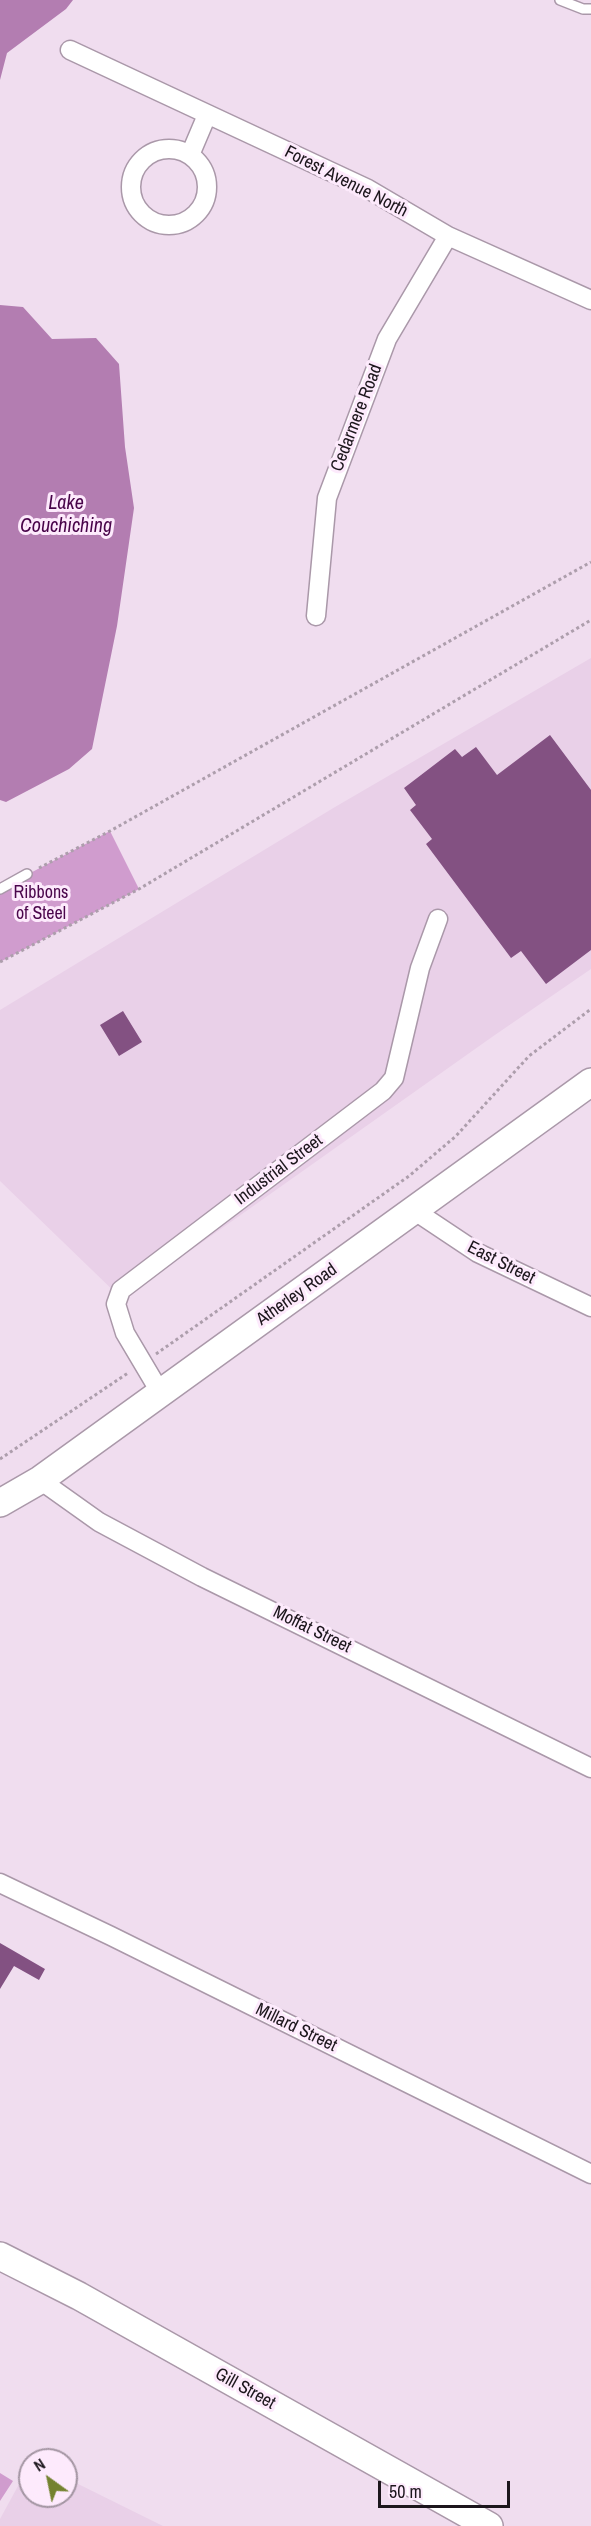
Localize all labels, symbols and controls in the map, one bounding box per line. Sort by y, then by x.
street label: Forest Avenue North [281,142,411,222]
street label: Cedarmere Road [327,361,387,475]
water label: Lake Couchiching [20,492,112,539]
park label: Ribbons of Steel [14,882,68,924]
street label: Industrial Street [231,1130,327,1210]
street label: East Street [464,1237,538,1289]
street label: Atherley Road [252,1259,342,1331]
street label: Moffat Street [269,1602,355,1658]
street label: Millard Street [252,1999,340,2057]
street label: Gill Street [211,2364,279,2414]
north arrow [18,2448,78,2508]
text: N [29,2453,49,2476]
scale bar [381,2469,513,2507]
text: 50 m [389,2479,422,2504]

